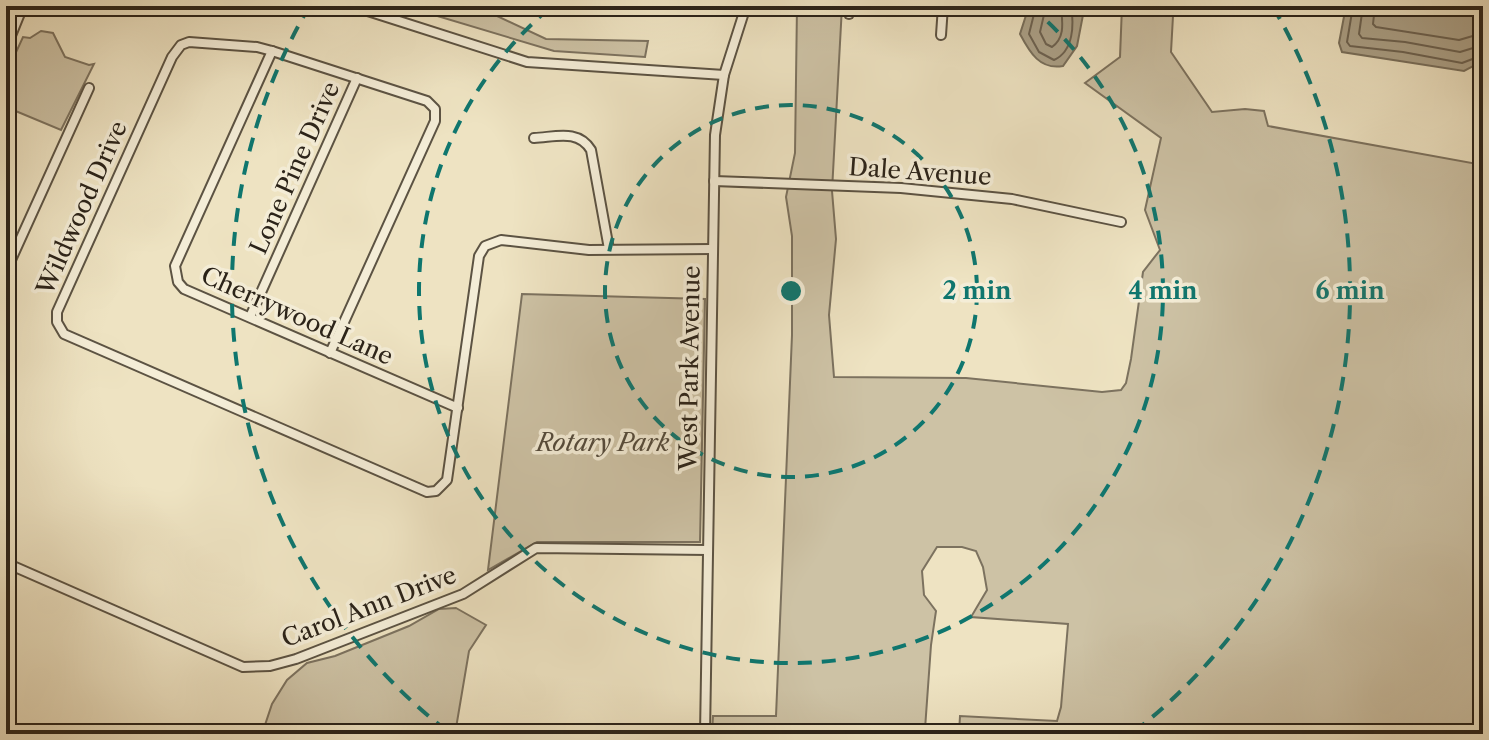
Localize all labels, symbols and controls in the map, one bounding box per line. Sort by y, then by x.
street label: Lone Pine Drive [244,77,346,259]
street label: Wildwood Drive [30,116,133,300]
street label: Dale Avenue [847,152,993,191]
street label: Cherrywood Lane [197,260,398,371]
street label: West Park Avenue [673,265,706,472]
text: 2 min [942,276,1012,305]
text: 4 min [1128,276,1198,305]
text: 6 min [1315,276,1385,305]
centre of rings [777,277,805,305]
park label: Rotary Park [534,428,670,457]
street label: Carol Ann Drive [277,560,460,653]

